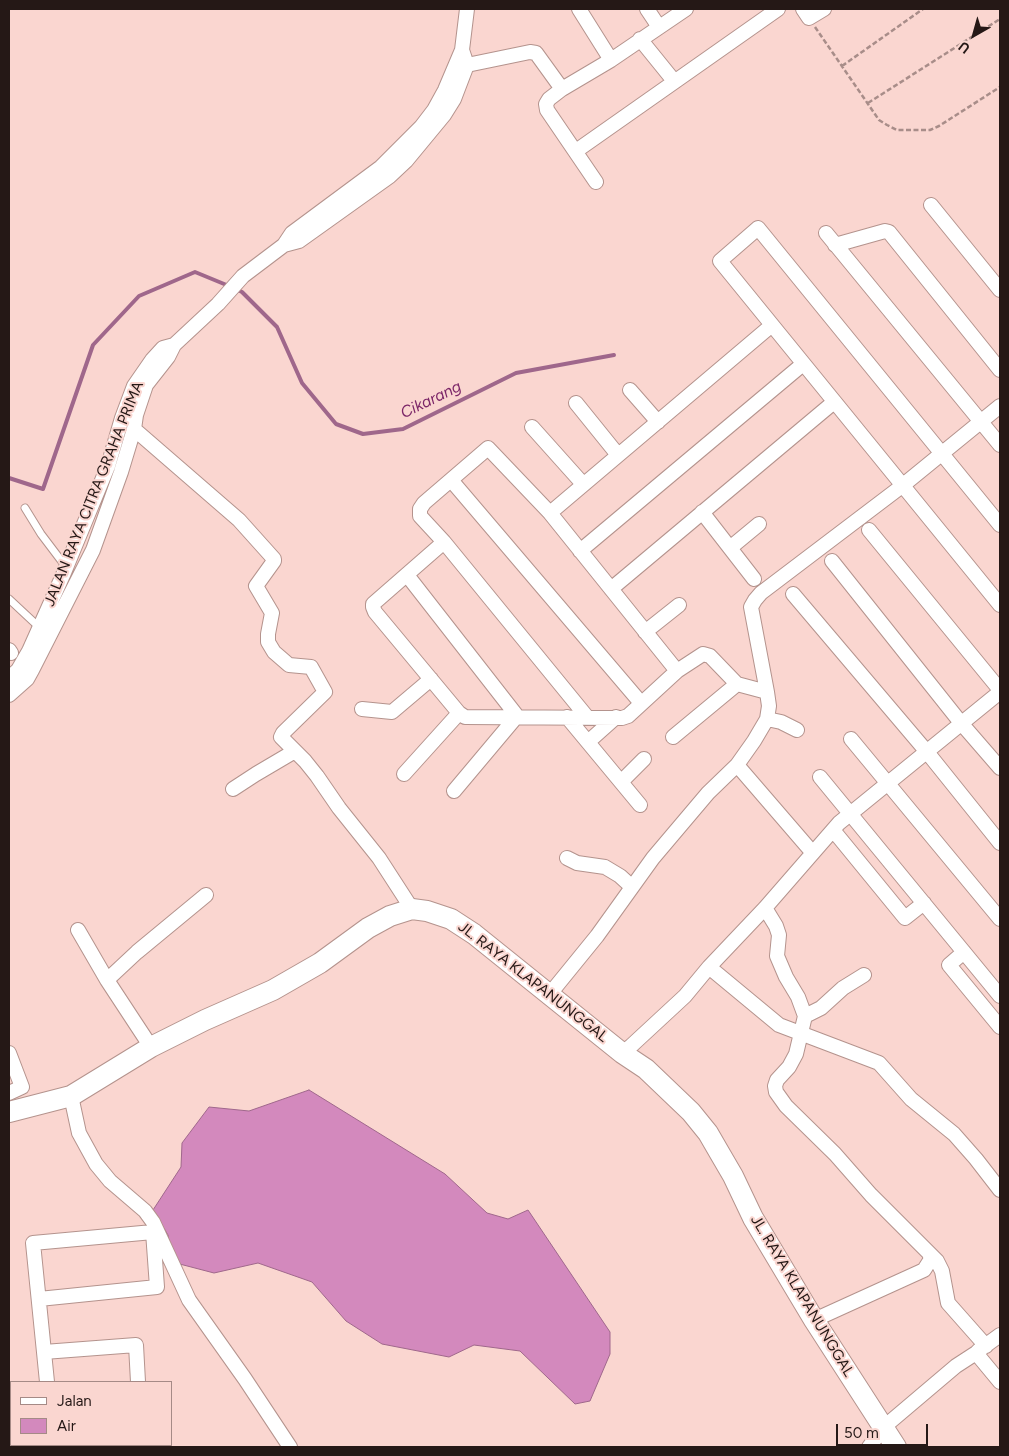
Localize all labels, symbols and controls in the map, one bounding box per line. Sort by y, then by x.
north arrow [949,10,999,60]
text: U [955,37,974,57]
water label: Cikarang [397,377,465,423]
street label: JALAN RAYA CITRA GRAHA PRIMA [41,379,147,609]
street label: JL. RAYA KLAPANUNGGAL [455,918,611,1046]
street label: JL. RAYA KLAPANUNGGAL [747,1212,857,1380]
legend [10,1381,172,1446]
text: Jalan [57,1392,92,1410]
scale bar [839,1414,932,1446]
text: Air [57,1417,76,1435]
text: 50 m [844,1424,879,1442]

